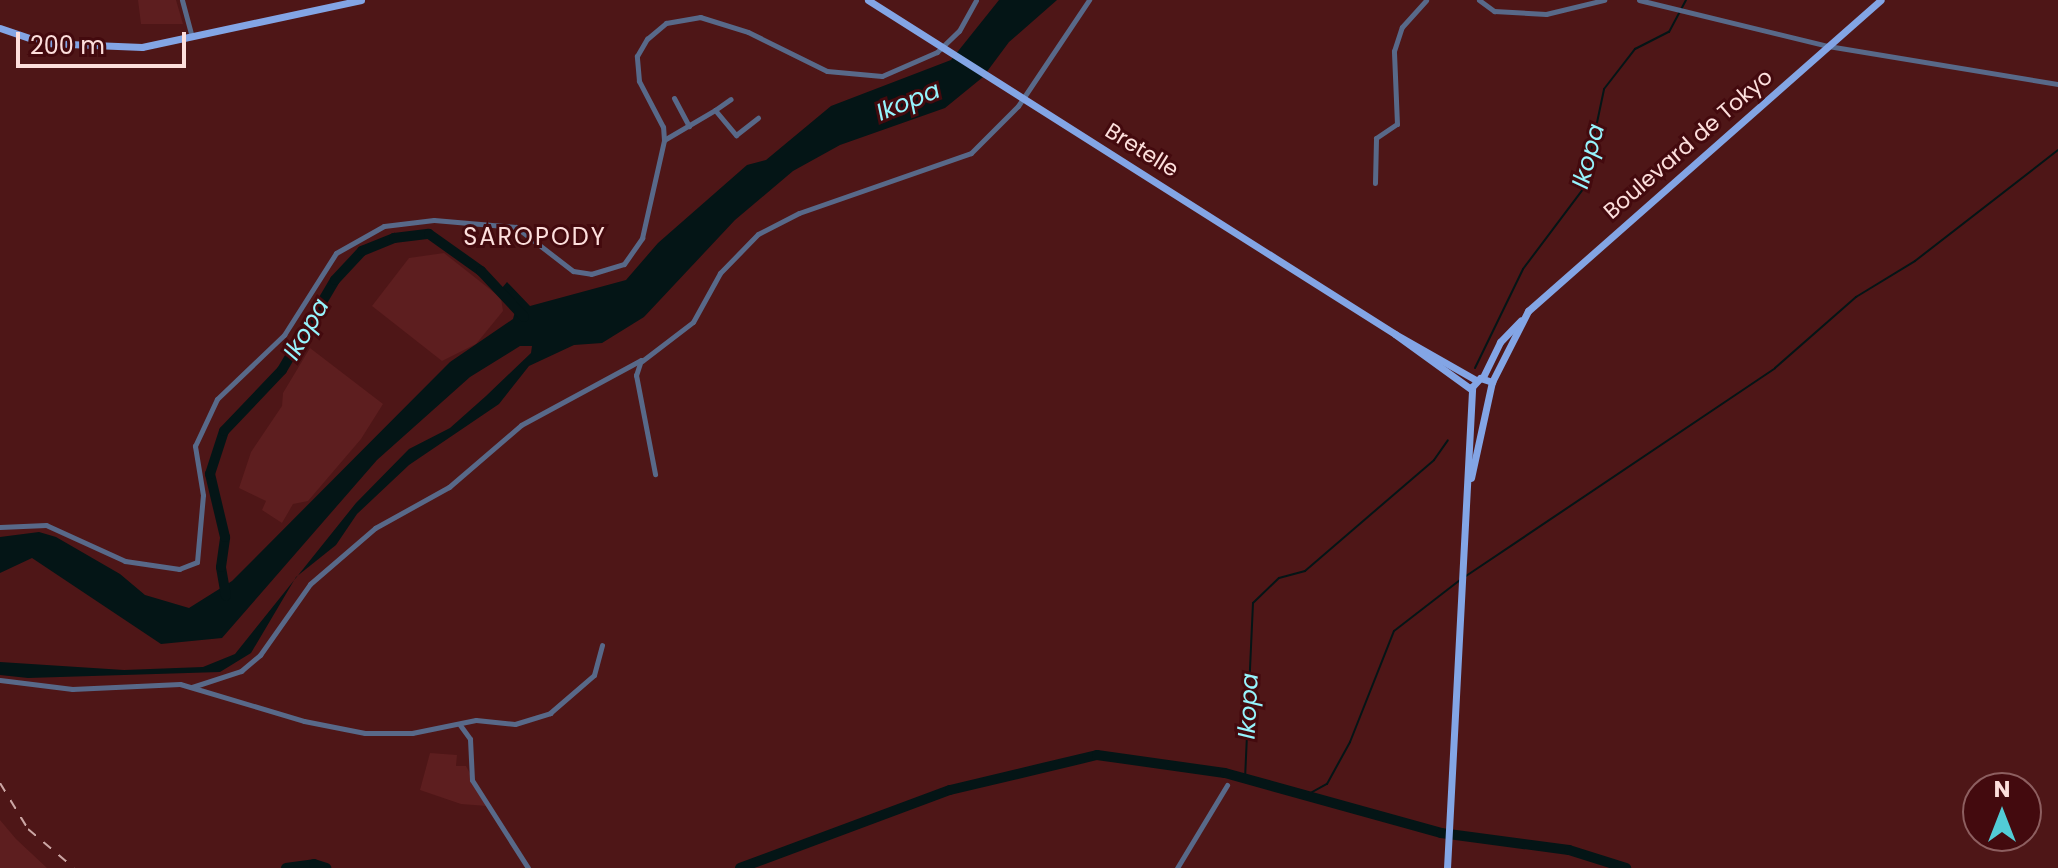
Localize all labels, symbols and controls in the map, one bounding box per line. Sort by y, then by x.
scale bar [20,16,190,66]
text: 200 m [30,29,105,62]
street label: Boulevard de Tokyo [1598,64,1778,224]
water label: Ikopa [872,75,944,127]
street label: Bretelle [1100,117,1184,183]
water label: Ikopa [1566,120,1610,192]
district label: SAROPODY [463,223,607,251]
water label: Ikopa [277,293,335,365]
water label: Ikopa [1232,672,1264,740]
north arrow [1962,772,2042,852]
text: N [1994,774,2010,805]

